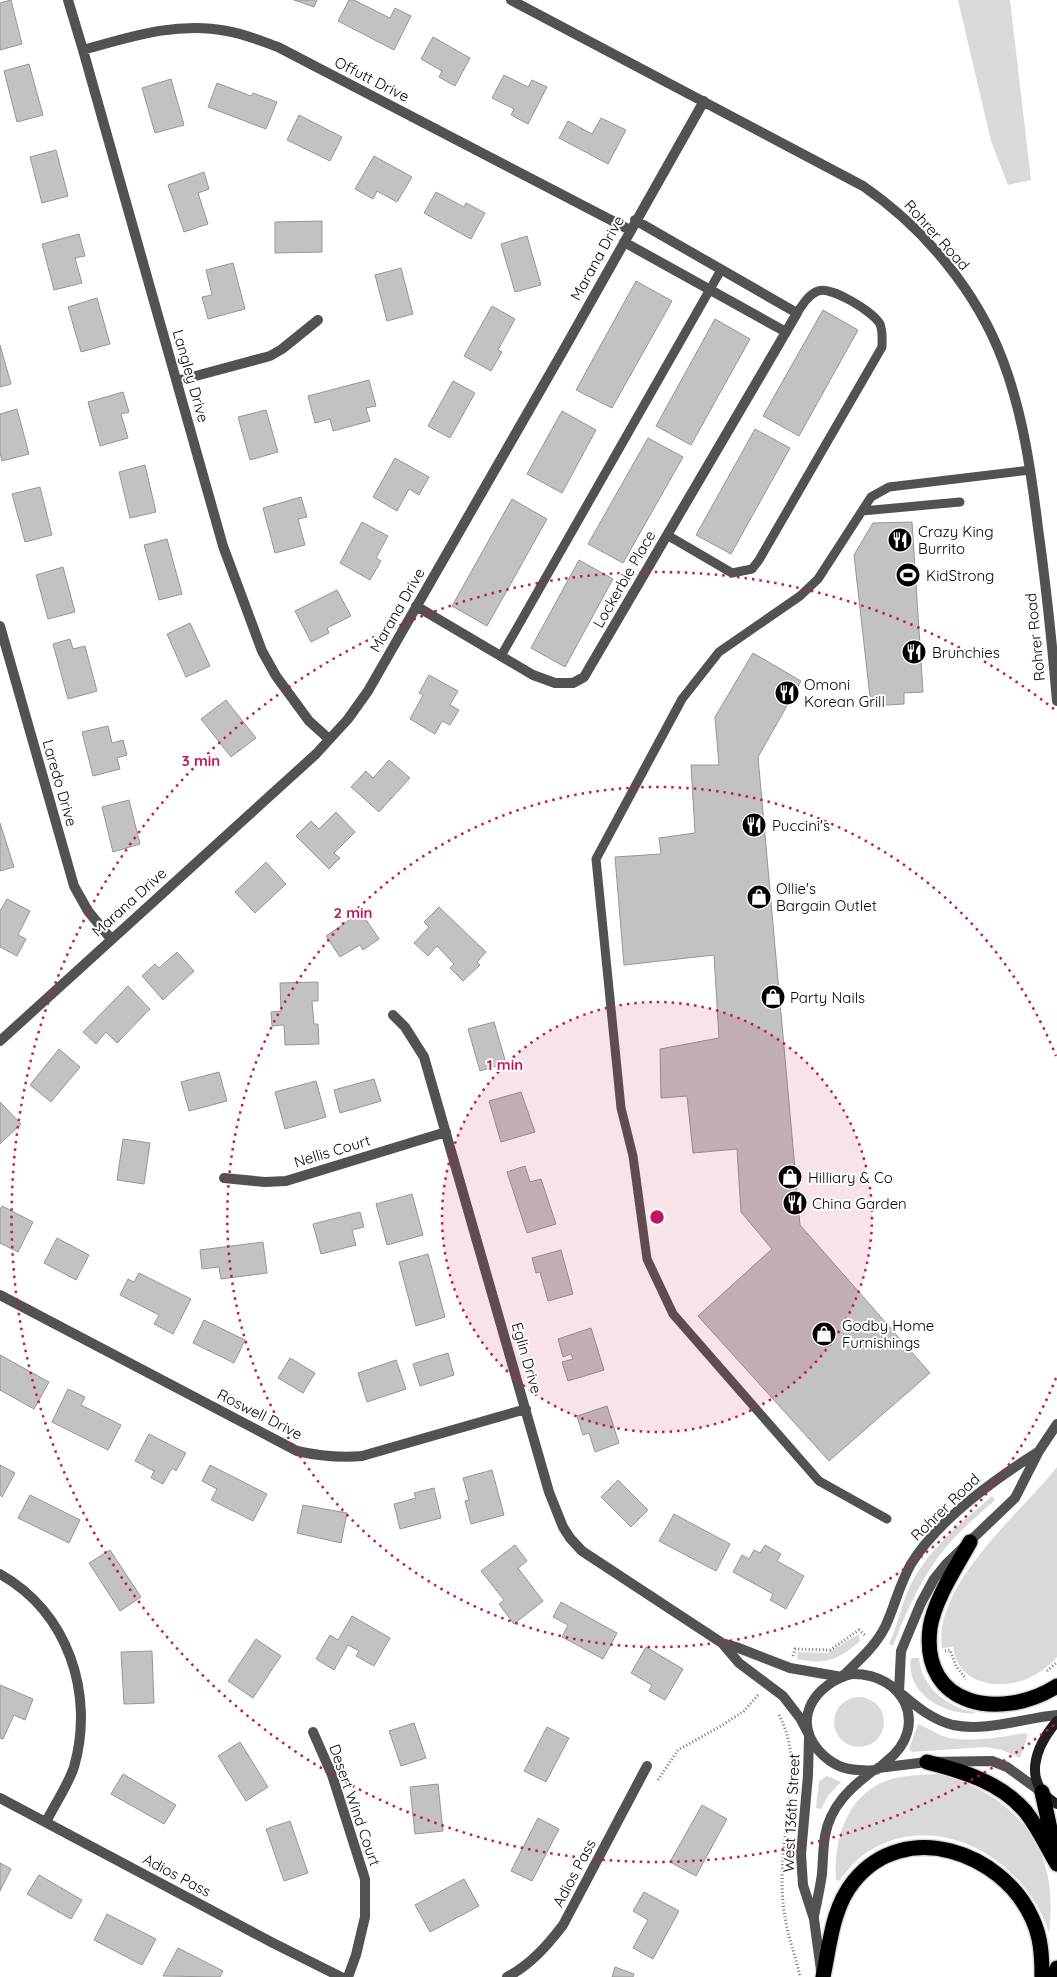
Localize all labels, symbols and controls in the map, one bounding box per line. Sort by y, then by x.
street label: Offutt Drive [332,52,412,106]
street label: Rohrer Road [900,196,974,274]
street label: Marana Drive [566,212,628,304]
street label: Langley Drive [169,327,213,425]
place label: Crazy King Burrito [918,522,994,558]
street label: Lockerbie Place [588,527,660,631]
restaurant icon: Crazy King Burrito [887,527,913,553]
sports icon: KidStrong [895,562,921,588]
street label: Marana Drive [365,564,429,656]
place label: KidStrong [926,566,994,585]
street label: Rohrer Road [1021,592,1049,682]
restaurant icon: Brunchies [901,639,927,665]
place label: Brunchies [932,643,1000,662]
place label: Omoni Korean Grill [804,675,885,711]
restaurant icon: Omoni Korean Grill [774,680,800,706]
street label: Laredo Drive [39,737,81,829]
text: 3 min [182,751,220,770]
restaurant icon: Puccini's [741,812,767,838]
place label: Puccini's [772,816,830,835]
street label: Marana Drive [88,863,170,941]
place label: Ollie's Bargain Outlet [776,879,877,915]
shop icon: Ollie's Bargain Outlet [746,884,772,910]
text: 2 min [333,903,373,922]
shop icon: Party Nails [760,984,786,1010]
place label: Party Nails [790,988,865,1007]
text: 1 min [487,1055,523,1074]
street label: Nellis Court [292,1130,372,1172]
shop icon: Hilliary & Co [777,1164,803,1190]
place label: Hilliary & Co [808,1168,893,1187]
restaurant icon: China Garden [782,1190,808,1216]
place label: China Garden [812,1194,907,1213]
centre of rings [648,1208,666,1226]
place label: Godby Home Furnishings [842,1316,934,1352]
street label: Eglin Drive [508,1320,546,1396]
shop icon: Godby Home Furnishings [811,1321,837,1347]
street label: Roswell Drive [214,1384,306,1444]
street label: Rohrer Road [907,1469,983,1545]
street label: Desert Wind Court [325,1742,385,1868]
street label: West 136th Street [778,1753,804,1873]
street label: Adios Pass [548,1836,600,1910]
street label: Adios Pass [140,1849,214,1901]

